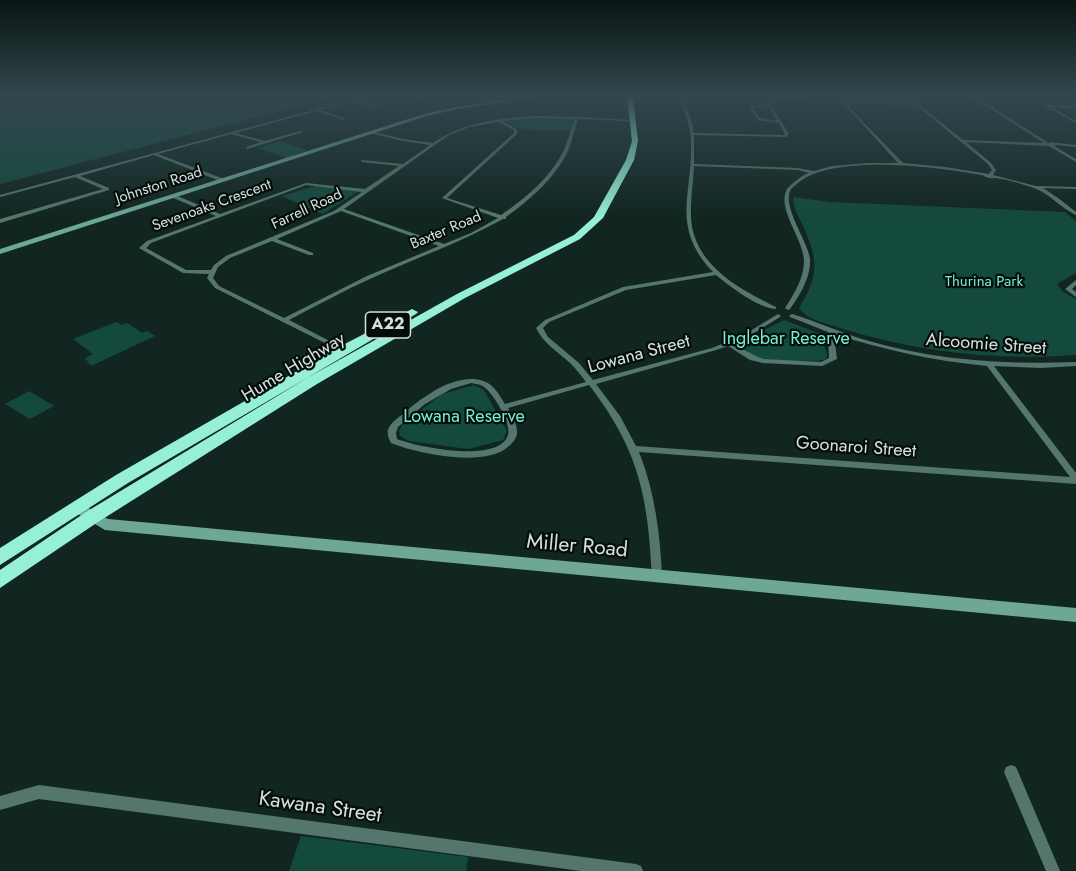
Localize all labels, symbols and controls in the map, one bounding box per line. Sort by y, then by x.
street label: Johnston Road [113,164,205,208]
street label: Sevenoaks Crescent [150,176,274,236]
street label: Farrell Road [269,186,345,234]
street label: Baxter Road [408,208,484,254]
park label: Thurina Park [945,273,1023,291]
road number: A22 [366,312,410,338]
street label: Hume Highway [238,329,350,407]
park label: Inglebar Reserve [722,329,850,351]
street label: Alcoomie Street [925,330,1047,360]
street label: Lowana Street [585,331,693,379]
park label: Lowana Reserve [403,407,525,429]
street label: Goonaroi Street [795,433,917,463]
street label: Miller Road [525,530,629,564]
street label: Kawana Street [257,787,383,829]

